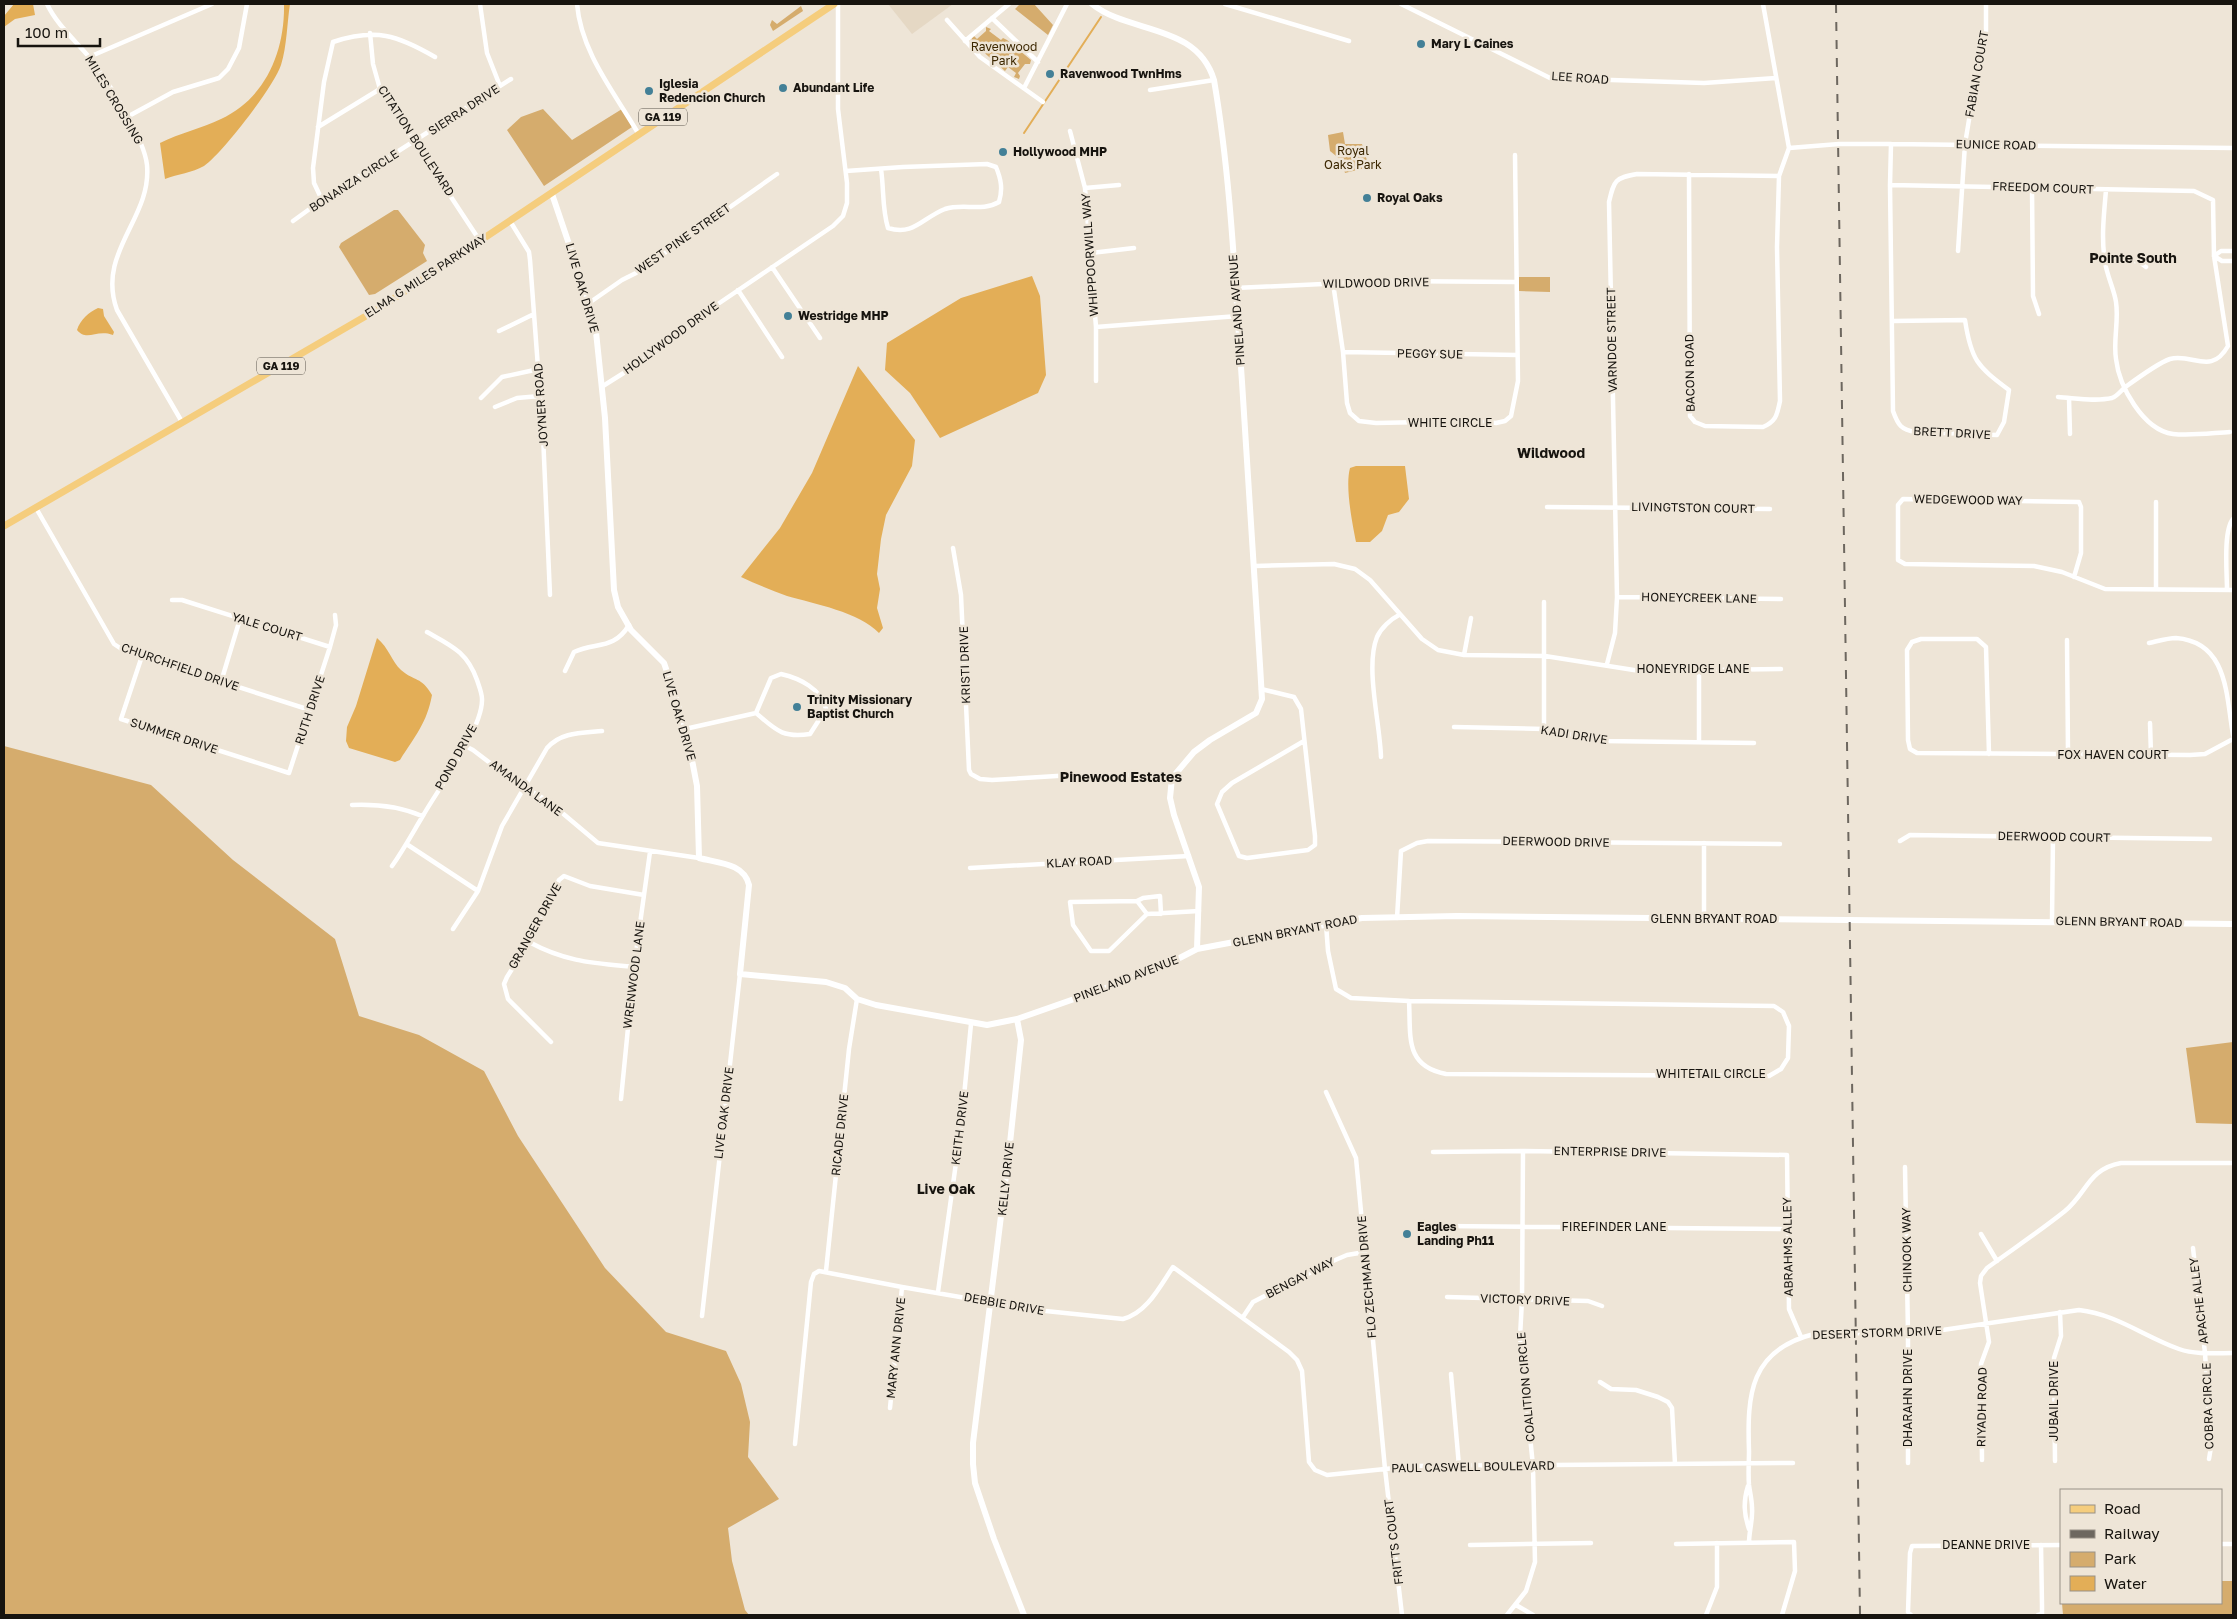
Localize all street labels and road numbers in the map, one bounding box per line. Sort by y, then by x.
street label: FABIAN COURT [1962,29,1992,118]
street label: MILES CROSSING [82,53,147,147]
street label: LEE ROAD [1551,68,1609,87]
street label: SIERRA DRIVE [425,81,502,138]
street label: CITATION BOULEVARD [375,82,458,199]
road number: GA 119 [639,108,687,125]
street label: EUNICE ROAD [1956,136,2036,153]
street label: BONANZA CIRCLE [306,146,401,215]
street label: FREEDOM COURT [1992,178,2095,197]
street label: WHIPPOORWILL WAY [1078,193,1101,317]
street label: WEST PINE STREET [632,200,734,277]
street label: ELMA G MILES PARKWAY [362,230,490,321]
street label: LIVE OAK DRIVE [563,241,602,334]
street label: PINELAND AVENUE [1225,254,1248,366]
street label: WILDWOOD DRIVE [1323,274,1429,291]
street label: VARNDOE STREET [1603,287,1620,393]
street label: HOLLYWOOD DRIVE [620,298,721,377]
street label: BACON ROAD [1681,334,1698,412]
street label: PEGGY SUE [1397,345,1463,362]
road number: GA 119 [257,358,305,374]
street label: JOYNER ROAD [530,363,551,447]
street label: WHITE CIRCLE [1408,415,1492,430]
street label: BRETT DRIVE [1913,423,1991,442]
street label: WEDGEWOOD WAY [1913,491,2023,508]
street label: LIVINGTSTON COURT [1631,499,1756,516]
street label: HONEYCREEK LANE [1641,589,1757,606]
street label: YALE COURT [230,609,305,645]
street label: KRISTI DRIVE [956,626,973,704]
street label: CHURCHFIELD DRIVE [119,639,241,694]
street label: HONEYRIDGE LANE [1636,661,1750,676]
street label: LIVE OAK DRIVE [660,669,699,762]
street label: RUTH DRIVE [291,673,328,746]
street label: SUMMER DRIVE [128,714,220,757]
street label: POND DRIVE [431,721,480,792]
street label: KADI DRIVE [1540,722,1609,747]
street label: FOX HAVEN COURT [2057,747,2169,762]
street label: AMANDA LANE [487,756,566,819]
street label: DEERWOOD COURT [1997,828,2111,845]
street label: DEERWOOD DRIVE [1502,833,1610,850]
street label: KLAY ROAD [1046,852,1112,871]
street label: GRANGER DRIVE [505,880,564,972]
street label: GLENN BRYANT ROAD [1231,911,1359,950]
street label: GLENN BRYANT ROAD [1650,911,1778,926]
street label: GLENN BRYANT ROAD [2055,913,2183,930]
street label: WRENWOOD LANE [619,920,648,1030]
street label: PINELAND AVENUE [1071,952,1180,1005]
street label: LIVE OAK DRIVE [710,1066,737,1160]
street label: WHITETAIL CIRCLE [1656,1066,1766,1081]
street label: KEITH DRIVE [948,1090,971,1166]
street label: RICADE DRIVE [828,1093,851,1177]
street label: KELLY DRIVE [994,1141,1017,1217]
street label: ENTERPRISE DRIVE [1553,1143,1667,1160]
street label: ABRAHMS ALLEY [1779,1197,1796,1297]
street label: CHINOOK WAY [1898,1207,1915,1292]
street label: FLO ZECHMAN DRIVE [1354,1215,1379,1339]
street label: FIREFINDER LANE [1562,1219,1666,1234]
street label: BENGAY WAY [1263,1254,1337,1301]
street label: APACHE ALLEY [2186,1257,2211,1345]
street label: DEBBIE DRIVE [963,1289,1046,1318]
street label: VICTORY DRIVE [1480,1290,1570,1309]
street label: MARY ANN DRIVE [883,1297,908,1399]
street label: DESERT STORM DRIVE [1812,1323,1942,1342]
street label: COALITION CIRCLE [1513,1332,1538,1443]
street label: DHARAHN DRIVE [1900,1349,1915,1447]
street label: JUBAIL DRIVE [2046,1361,2061,1441]
street label: COBRA CIRCLE [2198,1362,2217,1450]
street label: RIYADH ROAD [1973,1367,1990,1447]
street label: PAUL CASWELL BOULEVARD [1391,1458,1555,1475]
street label: FRITTS COURT [1381,1498,1406,1586]
street label: DEANNE DRIVE [1942,1537,2030,1552]

